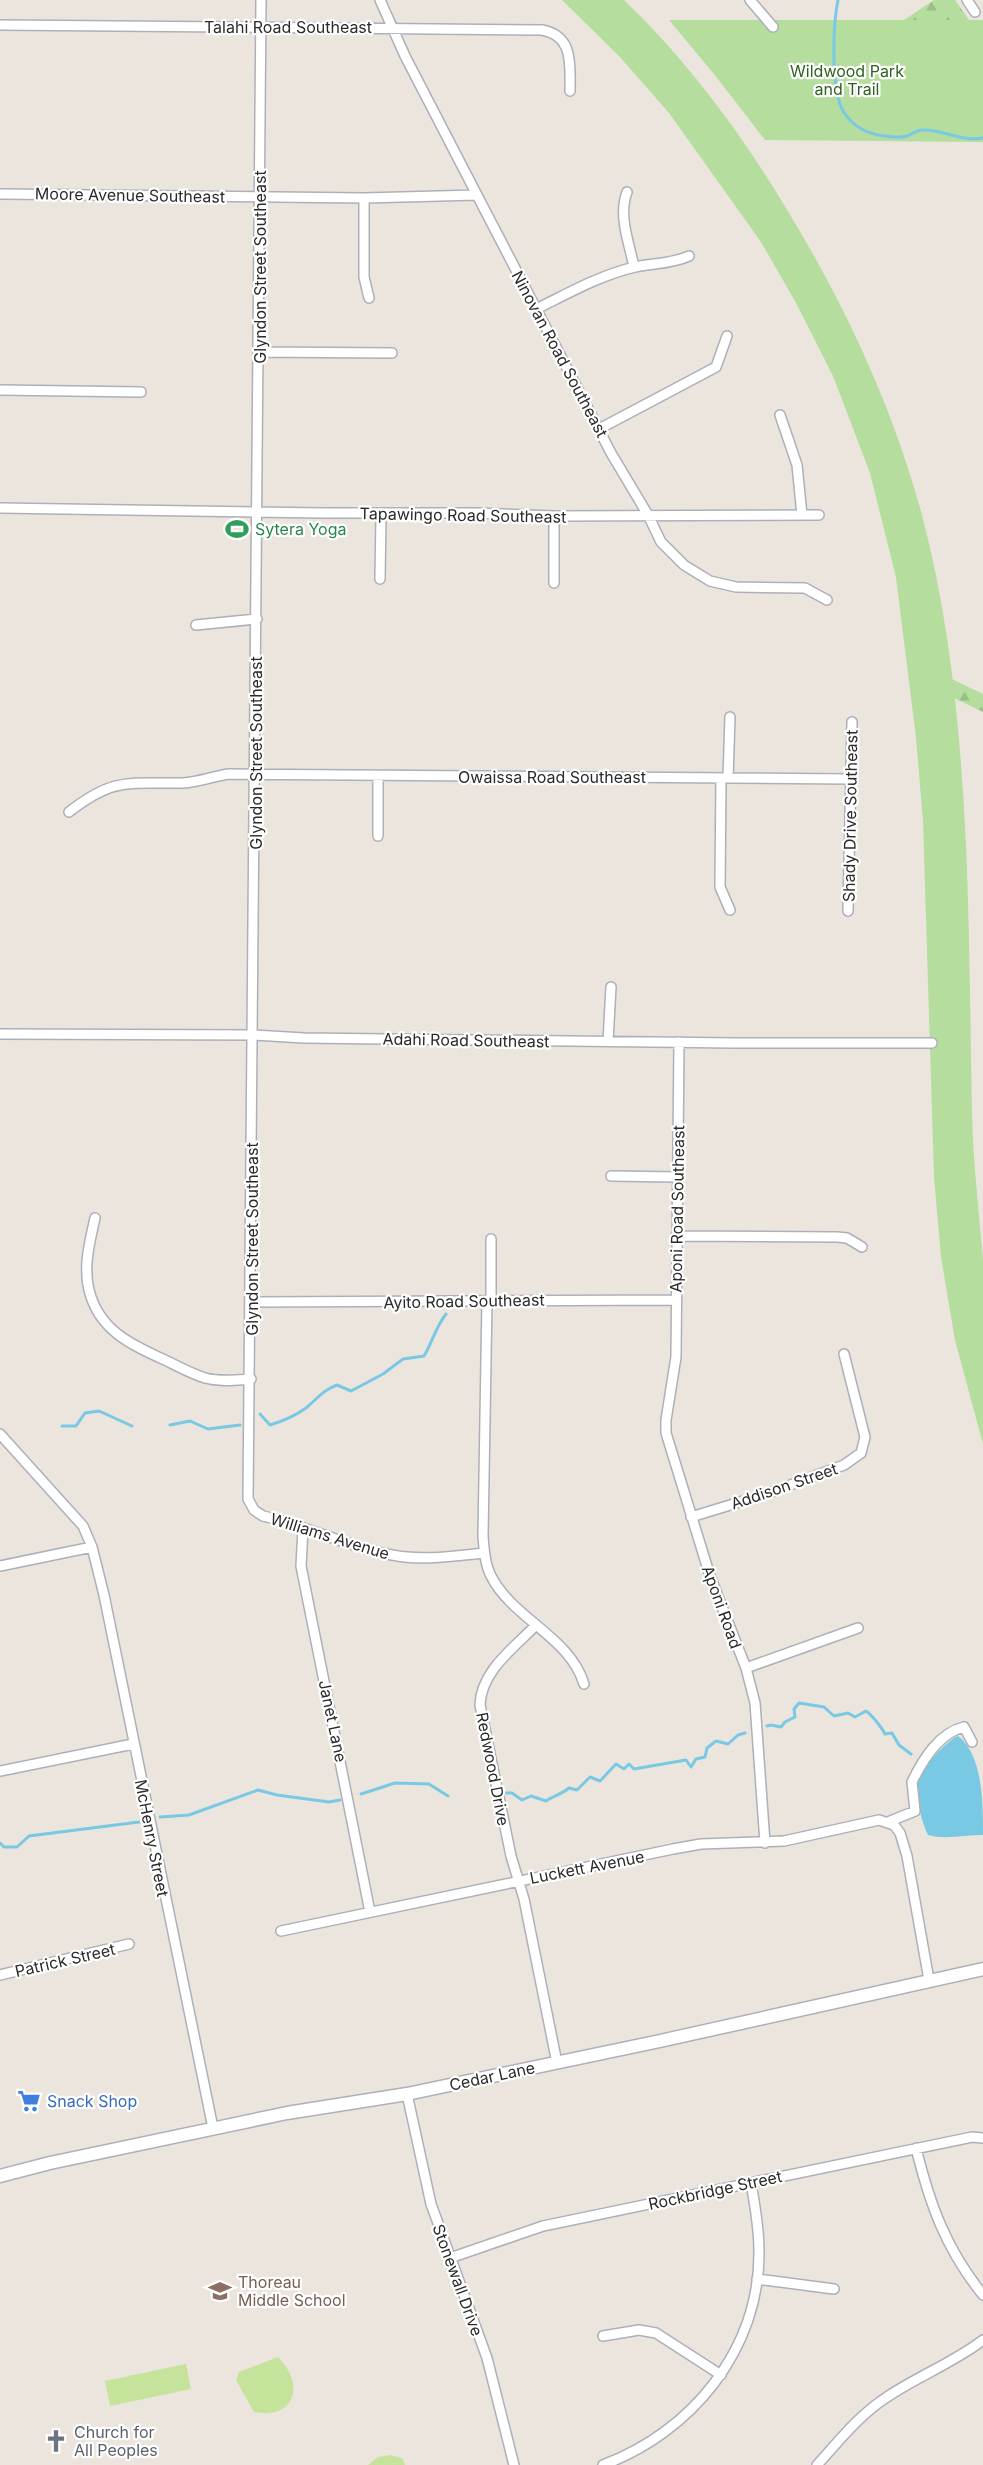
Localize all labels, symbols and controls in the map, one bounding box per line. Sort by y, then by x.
street label: Talahi Road Southeast [204,17,372,37]
park label: Wildwood Park and Trail [790,61,904,99]
street label: Glyndon Street Southeast [250,170,270,364]
street label: Moore Avenue Southeast [35,183,225,207]
street label: Ninovan Road Southeast [508,267,612,441]
street label: Tapawingo Road Southeast [360,503,566,527]
sports icon: Sytera Yoga [224,516,250,542]
place label: Sytera Yoga [255,519,346,539]
street label: Glyndon Street Southeast [246,656,266,850]
street label: Shady Drive Southeast [838,730,862,902]
street label: Owaissa Road Southeast [458,767,646,787]
street label: Adahi Road Southeast [382,1029,550,1051]
street label: Aponi Road Southeast [666,1125,688,1293]
street label: Glyndon Street Southeast [242,1142,262,1336]
street label: Ayito Road Southeast [383,1290,545,1312]
street label: Addison Street [728,1458,840,1514]
street label: Williams Avenue [268,1508,392,1564]
street label: Aponi Road [698,1563,746,1651]
street label: Janet Lane [315,1678,351,1764]
street label: Redwood Drive [472,1711,514,1827]
street label: McHenry Street [131,1778,173,1898]
street label: Luckett Avenue [528,1846,646,1888]
street label: Patrick Street [13,1939,117,1981]
street label: Cedar Lane [447,2057,537,2095]
supermarket icon: Snack Shop [16,2088,42,2114]
place label: Snack Shop [47,2091,137,2111]
street label: Rockbridge Street [646,2166,784,2214]
street label: Stonewall Drive [429,2221,487,2339]
place label: Thoreau Middle School [238,2272,346,2310]
school or university icon: Thoreau Middle School [207,2278,233,2304]
place label: Church for All Peoples [74,2422,158,2460]
church icon: Church for All Peoples [43,2428,69,2454]

